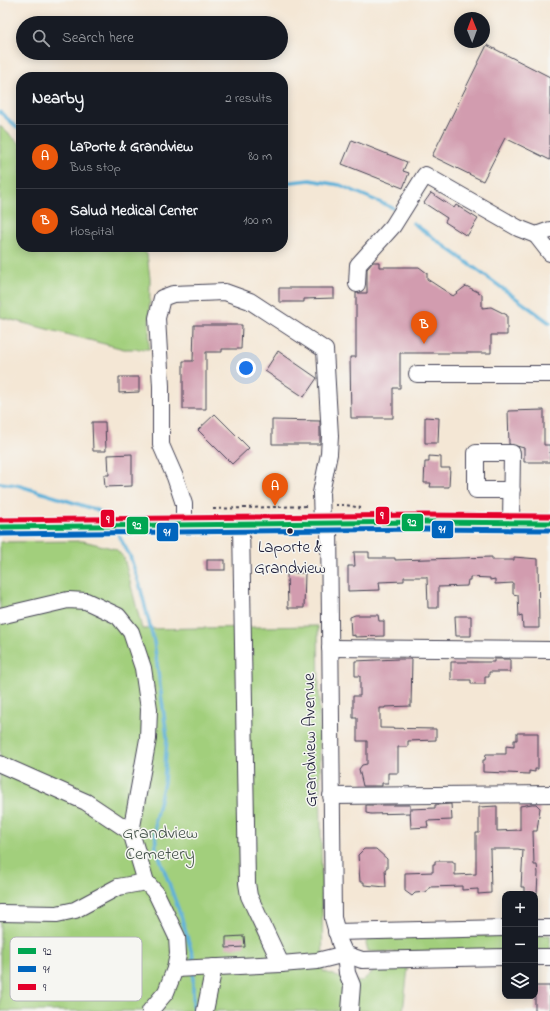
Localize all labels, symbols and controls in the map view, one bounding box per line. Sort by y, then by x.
north arrow [454,12,490,48]
search box [16,16,288,60]
icon: search [30,27,52,49]
text: Search here [62,27,134,49]
text: Nearby [32,86,84,111]
text: 2 results [225,89,272,108]
text: LaPorte & Grandview [70,136,193,158]
text: A [41,147,49,166]
text: 80 m [248,147,272,166]
text: Bus stop [70,158,121,177]
text: Salud Medical Center [70,200,198,222]
text: B [41,211,49,230]
text: 100 m [243,211,272,230]
text: Hospital [70,222,114,241]
pin: B [411,311,437,344]
your location [236,358,256,378]
pin: A [262,473,288,506]
line badge: 9 [375,506,390,525]
text: 9 [379,508,384,524]
line badge: 9 [100,509,115,528]
text: 9 [105,512,110,528]
line badge: 92 [401,513,424,532]
text: 92 [407,515,417,531]
line badge: 92 [126,516,149,535]
text: 92 [132,518,142,534]
line badge: 91 [431,520,454,539]
line badge: 91 [156,522,179,542]
text: 91 [438,522,446,538]
text: 91 [163,525,171,541]
marker: Laporte & Grandview [285,526,295,536]
place label: Laporte & Grandview [254,535,326,581]
street label: Grandview Avenue [297,672,325,807]
park label: Grandview Cemetery [122,821,198,868]
map controls [502,891,538,999]
button: + [502,891,538,927]
button: − [502,927,538,963]
legend [10,937,142,1001]
text: 92 [43,944,52,960]
text: 91 [43,962,50,978]
button: layers [502,963,538,999]
text: 9 [43,980,47,996]

